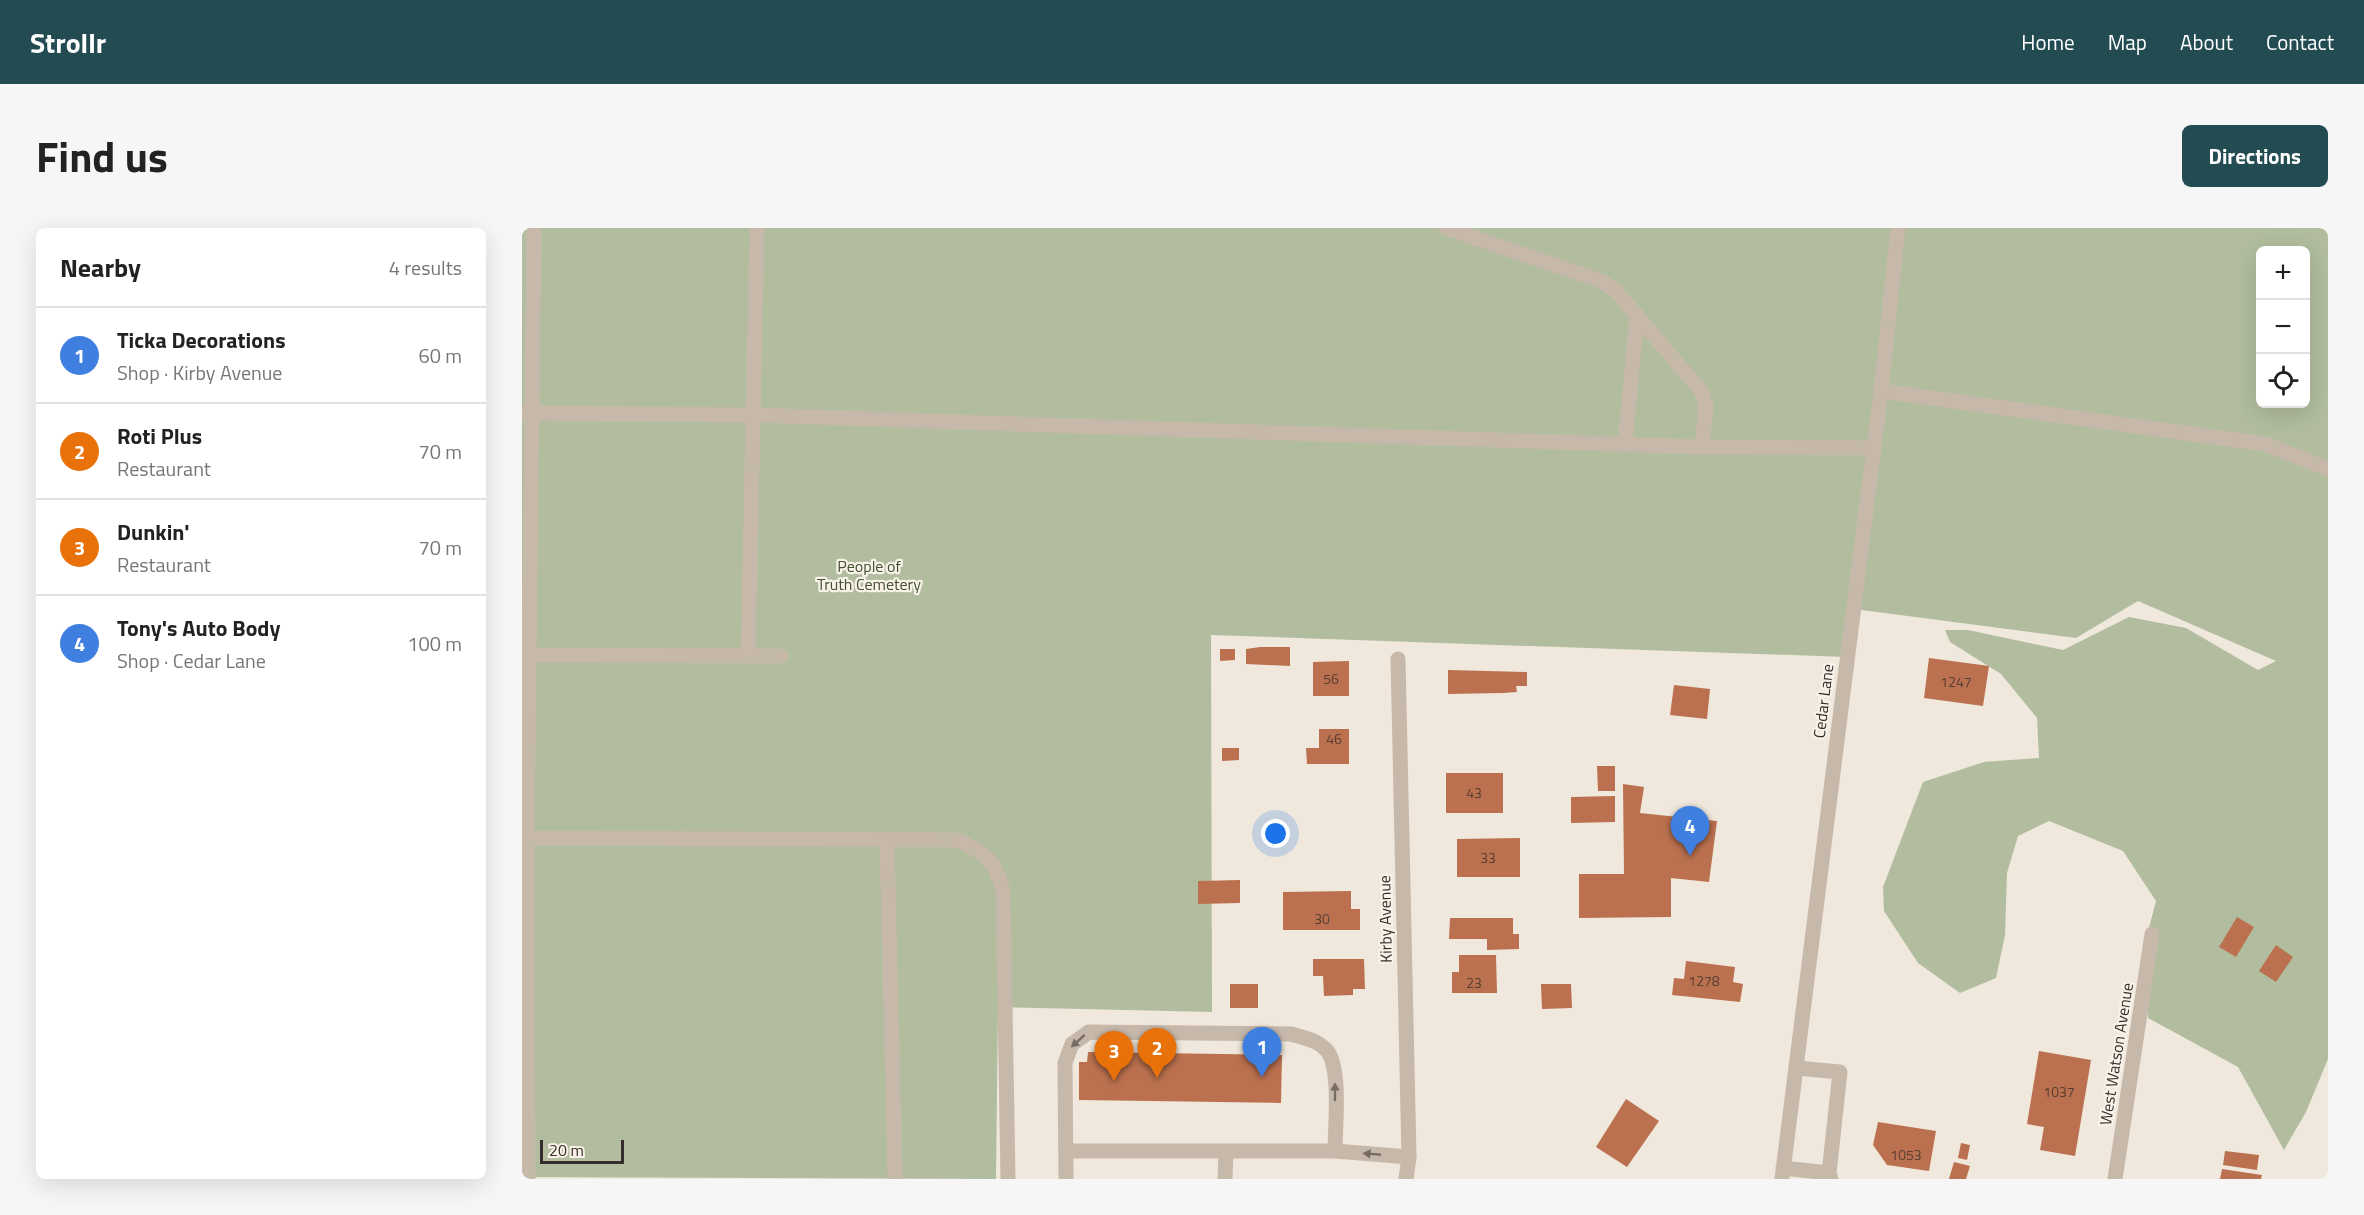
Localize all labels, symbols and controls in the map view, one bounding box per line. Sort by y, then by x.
text: Strollr [30,21,106,64]
text: Home [2021,26,2075,58]
text: Map [2108,26,2147,58]
text: About [2180,26,2233,58]
text: Contact [2266,26,2334,58]
text: Find us [36,124,168,188]
button: Directions [2182,125,2328,187]
map controls [2256,246,2310,408]
button: + [2256,246,2310,300]
text: Nearby [60,248,141,287]
text: 4 results [389,252,462,283]
button: − [2256,300,2310,354]
text: Ticka Decorations [117,323,286,357]
text: 1 [74,340,85,371]
text: 60 m [418,340,462,371]
button: locate [2256,354,2310,408]
text: Shop · Kirby Avenue [117,357,282,388]
text: Roti Plus [117,419,202,453]
text: 2 [74,436,85,467]
text: 70 m [418,436,462,467]
text: Restaurant [117,453,211,484]
text: Dunkin' [117,515,190,549]
text: 3 [74,532,85,563]
text: 70 m [418,532,462,563]
text: Restaurant [117,549,211,580]
park label: People of Truth Cemetery [817,554,921,596]
text: Tony's Auto Body [117,611,280,645]
text: 4 [74,628,85,659]
text: 100 m [407,628,462,659]
text: Shop · Cedar Lane [117,645,266,676]
street label: Cedar Lane [1807,663,1839,739]
house number: 56 [1323,668,1339,689]
house number: 1247 [1940,671,1972,692]
house number: 46 [1326,728,1342,749]
house number: 43 [1466,782,1482,803]
pin: 4 [1670,806,1710,856]
your location [1261,819,1290,848]
house number: 33 [1480,847,1496,868]
street label: Kirby Avenue [1372,875,1398,963]
house number: 30 [1314,908,1330,929]
house number: 1278 [1688,970,1720,991]
house number: 23 [1466,972,1482,993]
street label: West Watson Avenue [2093,981,2139,1127]
pin: 2 [1138,1028,1176,1078]
pin: 1 [1242,1028,1282,1077]
pin: 3 [1094,1032,1134,1081]
one-way arrow [1071,1034,1086,1048]
house number: 1037 [2043,1081,2075,1102]
one-way arrow [1330,1083,1340,1102]
scale bar [540,1137,624,1164]
text: 20 m [549,1138,584,1162]
house number: 1053 [1890,1144,1922,1165]
one-way arrow [1362,1149,1381,1159]

